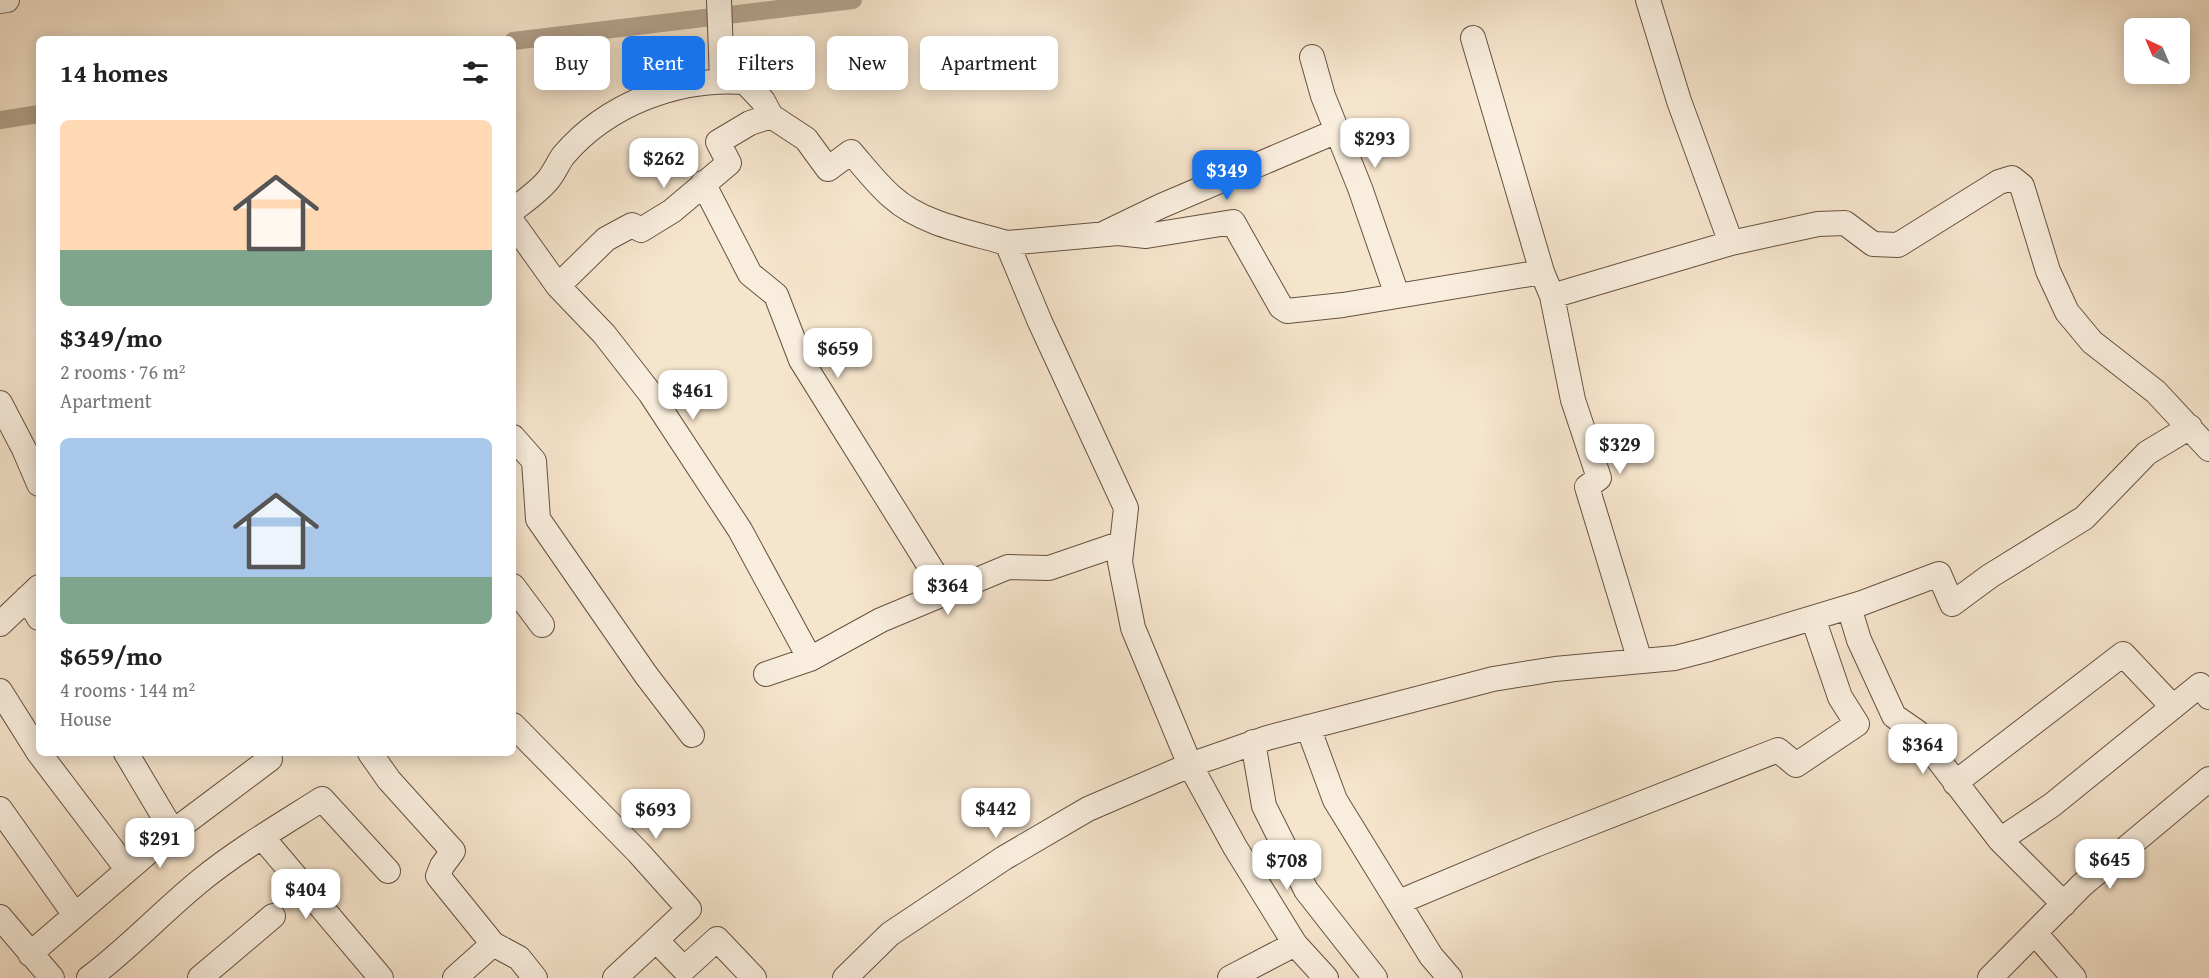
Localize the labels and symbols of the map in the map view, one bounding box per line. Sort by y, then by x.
north arrow [2124,18,2190,84]
pin: $293 [1339,118,1411,169]
pin: $262 [628,138,700,189]
pin: $349 [1191,150,1263,201]
pin: $659 [802,328,874,379]
pin: $461 [657,370,729,421]
pin: $329 [1584,424,1656,475]
pin: $364 [912,565,984,616]
pin: $364 [1887,724,1959,775]
pin: $442 [960,788,1032,839]
pin: $693 [620,789,692,840]
pin: $291 [124,818,196,869]
pin: $645 [2074,839,2146,890]
pin: $708 [1251,840,1323,891]
pin: $404 [270,869,342,920]

